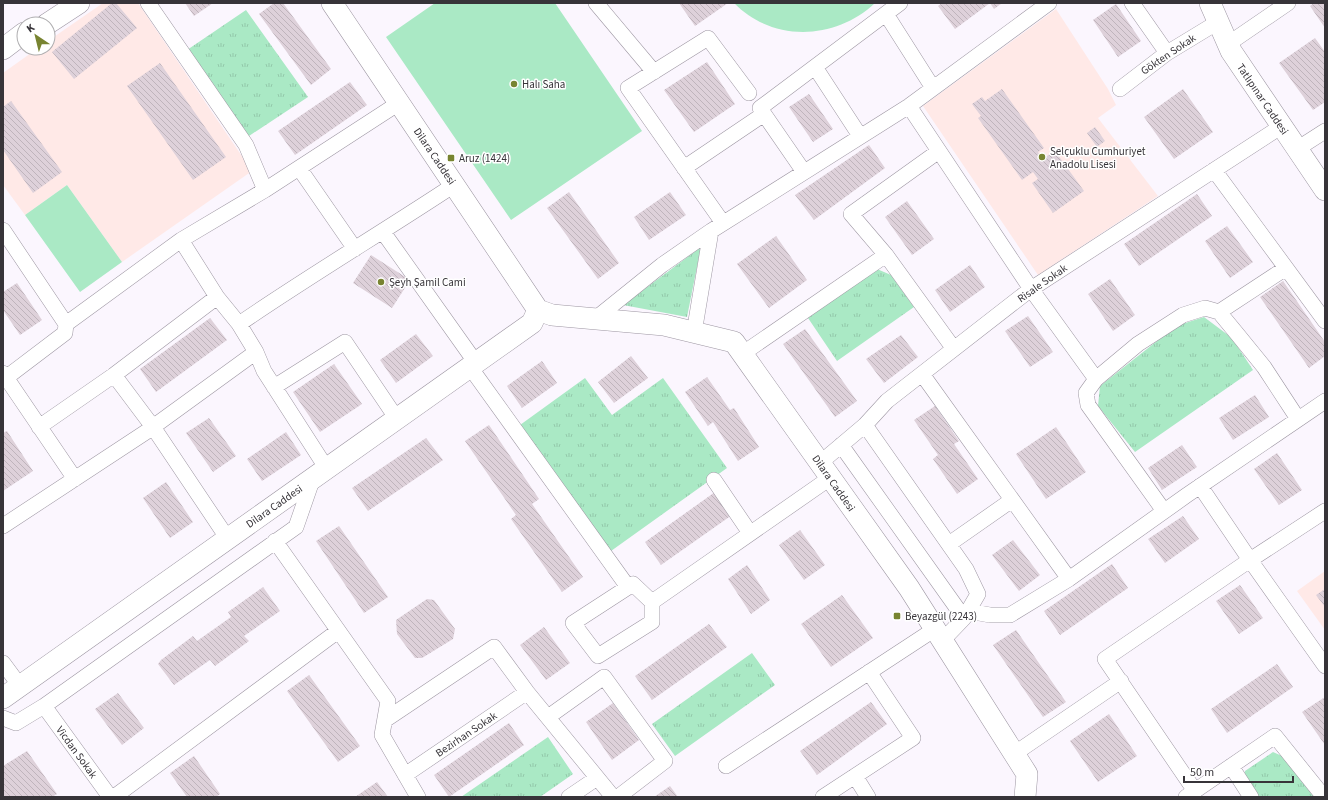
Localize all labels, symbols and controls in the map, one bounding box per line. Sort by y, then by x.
north arrow [16,16,56,56]
text: K [23,20,38,36]
street label: Gökten Sokak [1138,30,1199,78]
street label: Tatlıpınar Caddesi [1233,61,1292,138]
place label: Halı Saha [522,77,565,92]
marker: Halı Saha [509,79,519,89]
street label: Dilara Caddesi [410,125,459,188]
place label: Selçuklu Cumhuriyet Anadolu Lisesi [1050,144,1146,172]
place label: Aruz (1424) [459,151,510,166]
marker: Selçuklu Cumhuriyet Anadolu Lisesi [1037,152,1047,162]
marker: Aruz (1424) [446,153,456,163]
street label: Risale Sokak [1014,260,1071,306]
place label: Şeyh Şamil Cami [389,275,466,290]
marker: Şeyh Şamil Cami [376,277,386,287]
street label: Dilara Caddesi [809,452,859,515]
street label: Dilara Caddesi [243,481,306,531]
place label: Beyazgül (2243) [905,609,977,624]
marker: Beyazgül (2243) [892,611,902,621]
street label: Bezirhan Sokak [433,708,500,760]
street label: Vicdan Sokak [53,723,101,782]
scale bar [1184,758,1293,784]
text: 50 m [1190,764,1214,781]

